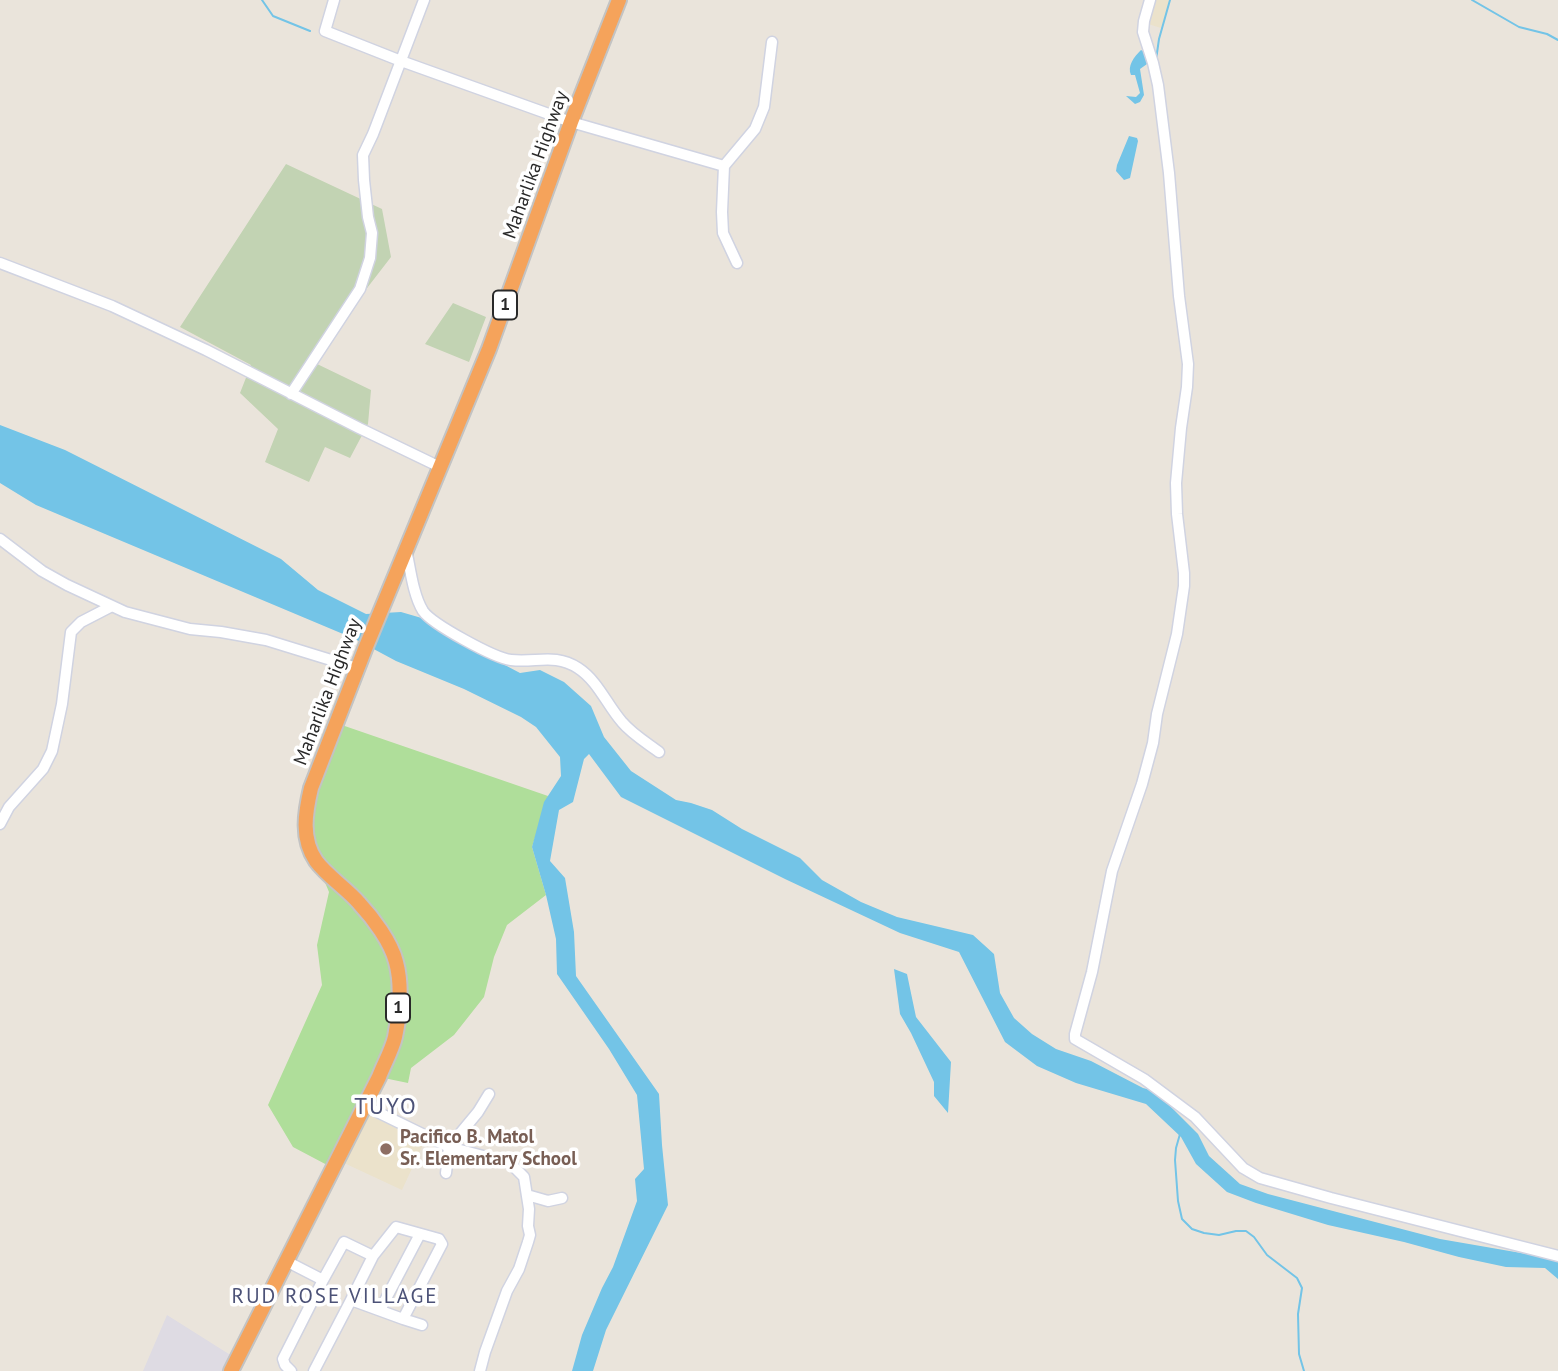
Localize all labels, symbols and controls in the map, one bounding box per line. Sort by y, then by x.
street label: Maharlika Highway [499,88,573,242]
road number: 1 [493,290,517,320]
street label: Maharlika Highway [289,615,367,769]
road number: 1 [386,993,410,1023]
district label: TUYO [355,1093,417,1121]
place label: Pacifico B. Matol Sr. Elementary School [400,1127,577,1171]
marker: Pacifico B. Matol Sr. Elementary School [378,1141,394,1157]
district label: RUD ROSE VILLAGE [233,1284,437,1310]

